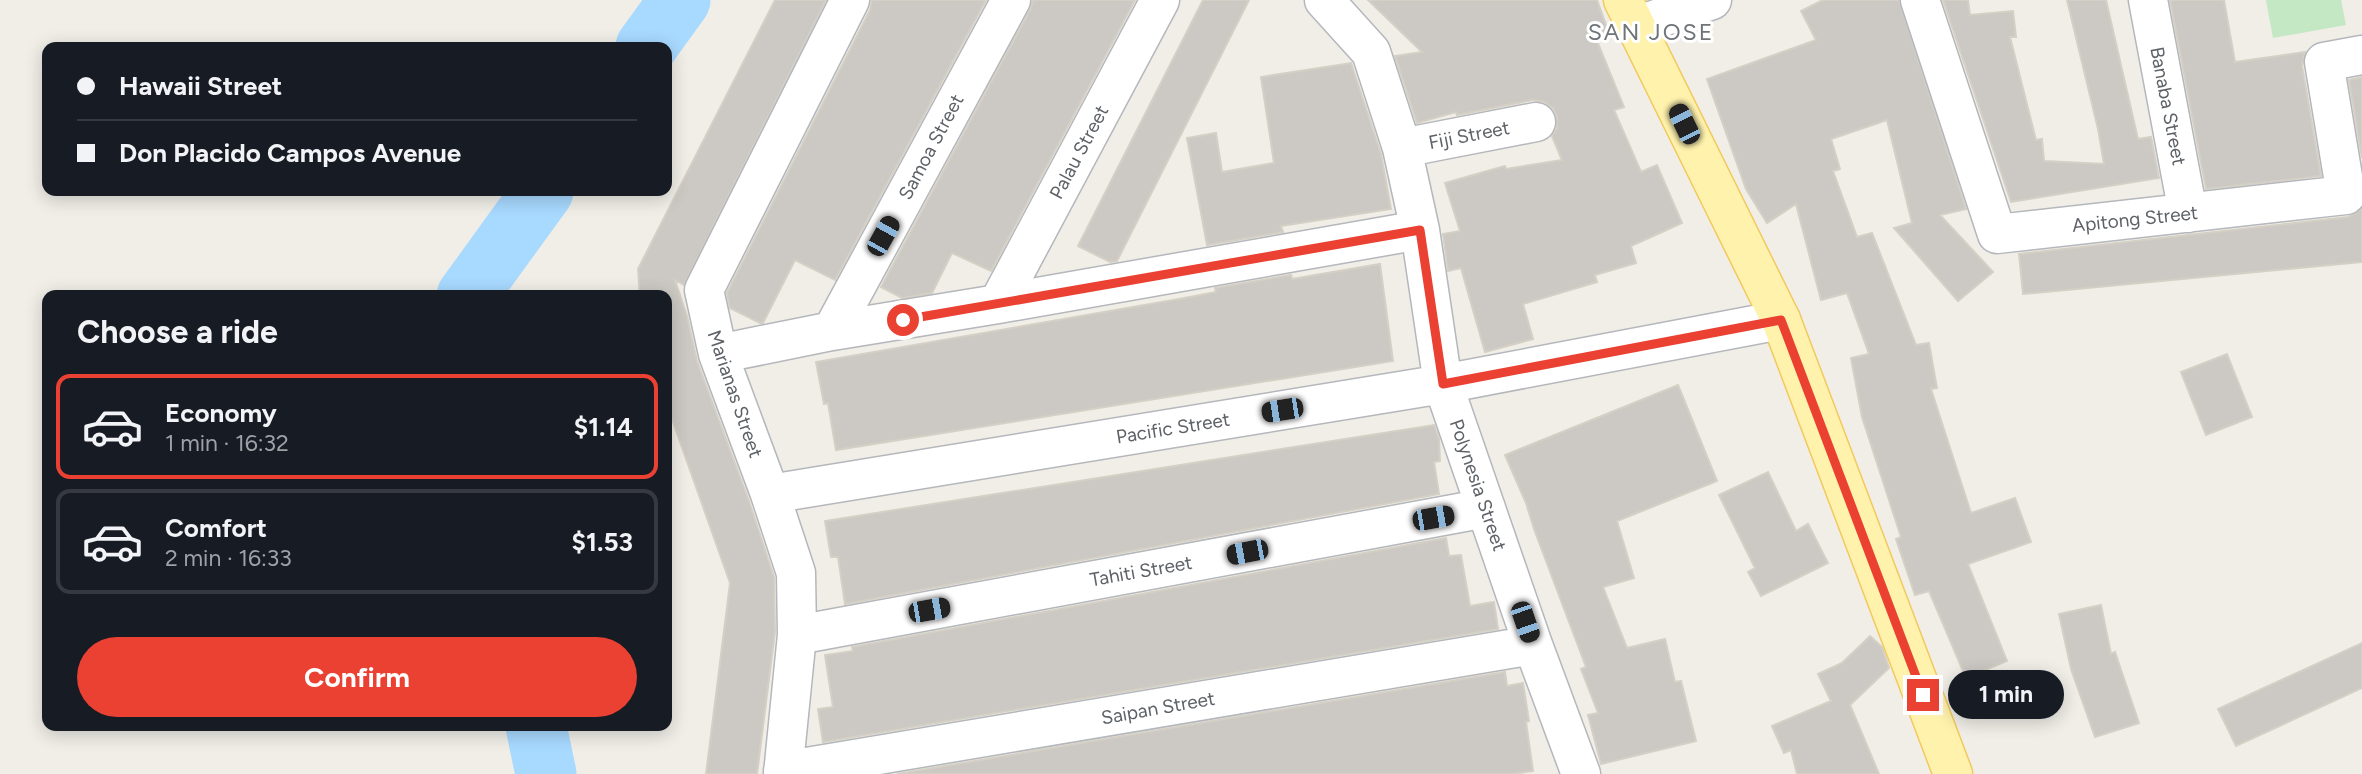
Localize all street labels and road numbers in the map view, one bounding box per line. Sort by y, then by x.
street label: Banaba Street [2145,45,2191,167]
street label: Samoa Street [894,90,968,204]
street label: Palau Street [1045,101,1113,203]
street label: Fiji Street [1426,116,1512,154]
street label: Apitong Street [2071,201,2199,237]
street label: Marianas Street [702,327,768,461]
street label: Pacific Street [1115,408,1231,448]
street label: Polynesia Street [1445,416,1511,554]
street label: Tahiti Street [1088,551,1194,591]
street label: Saipan Street [1099,687,1217,729]

